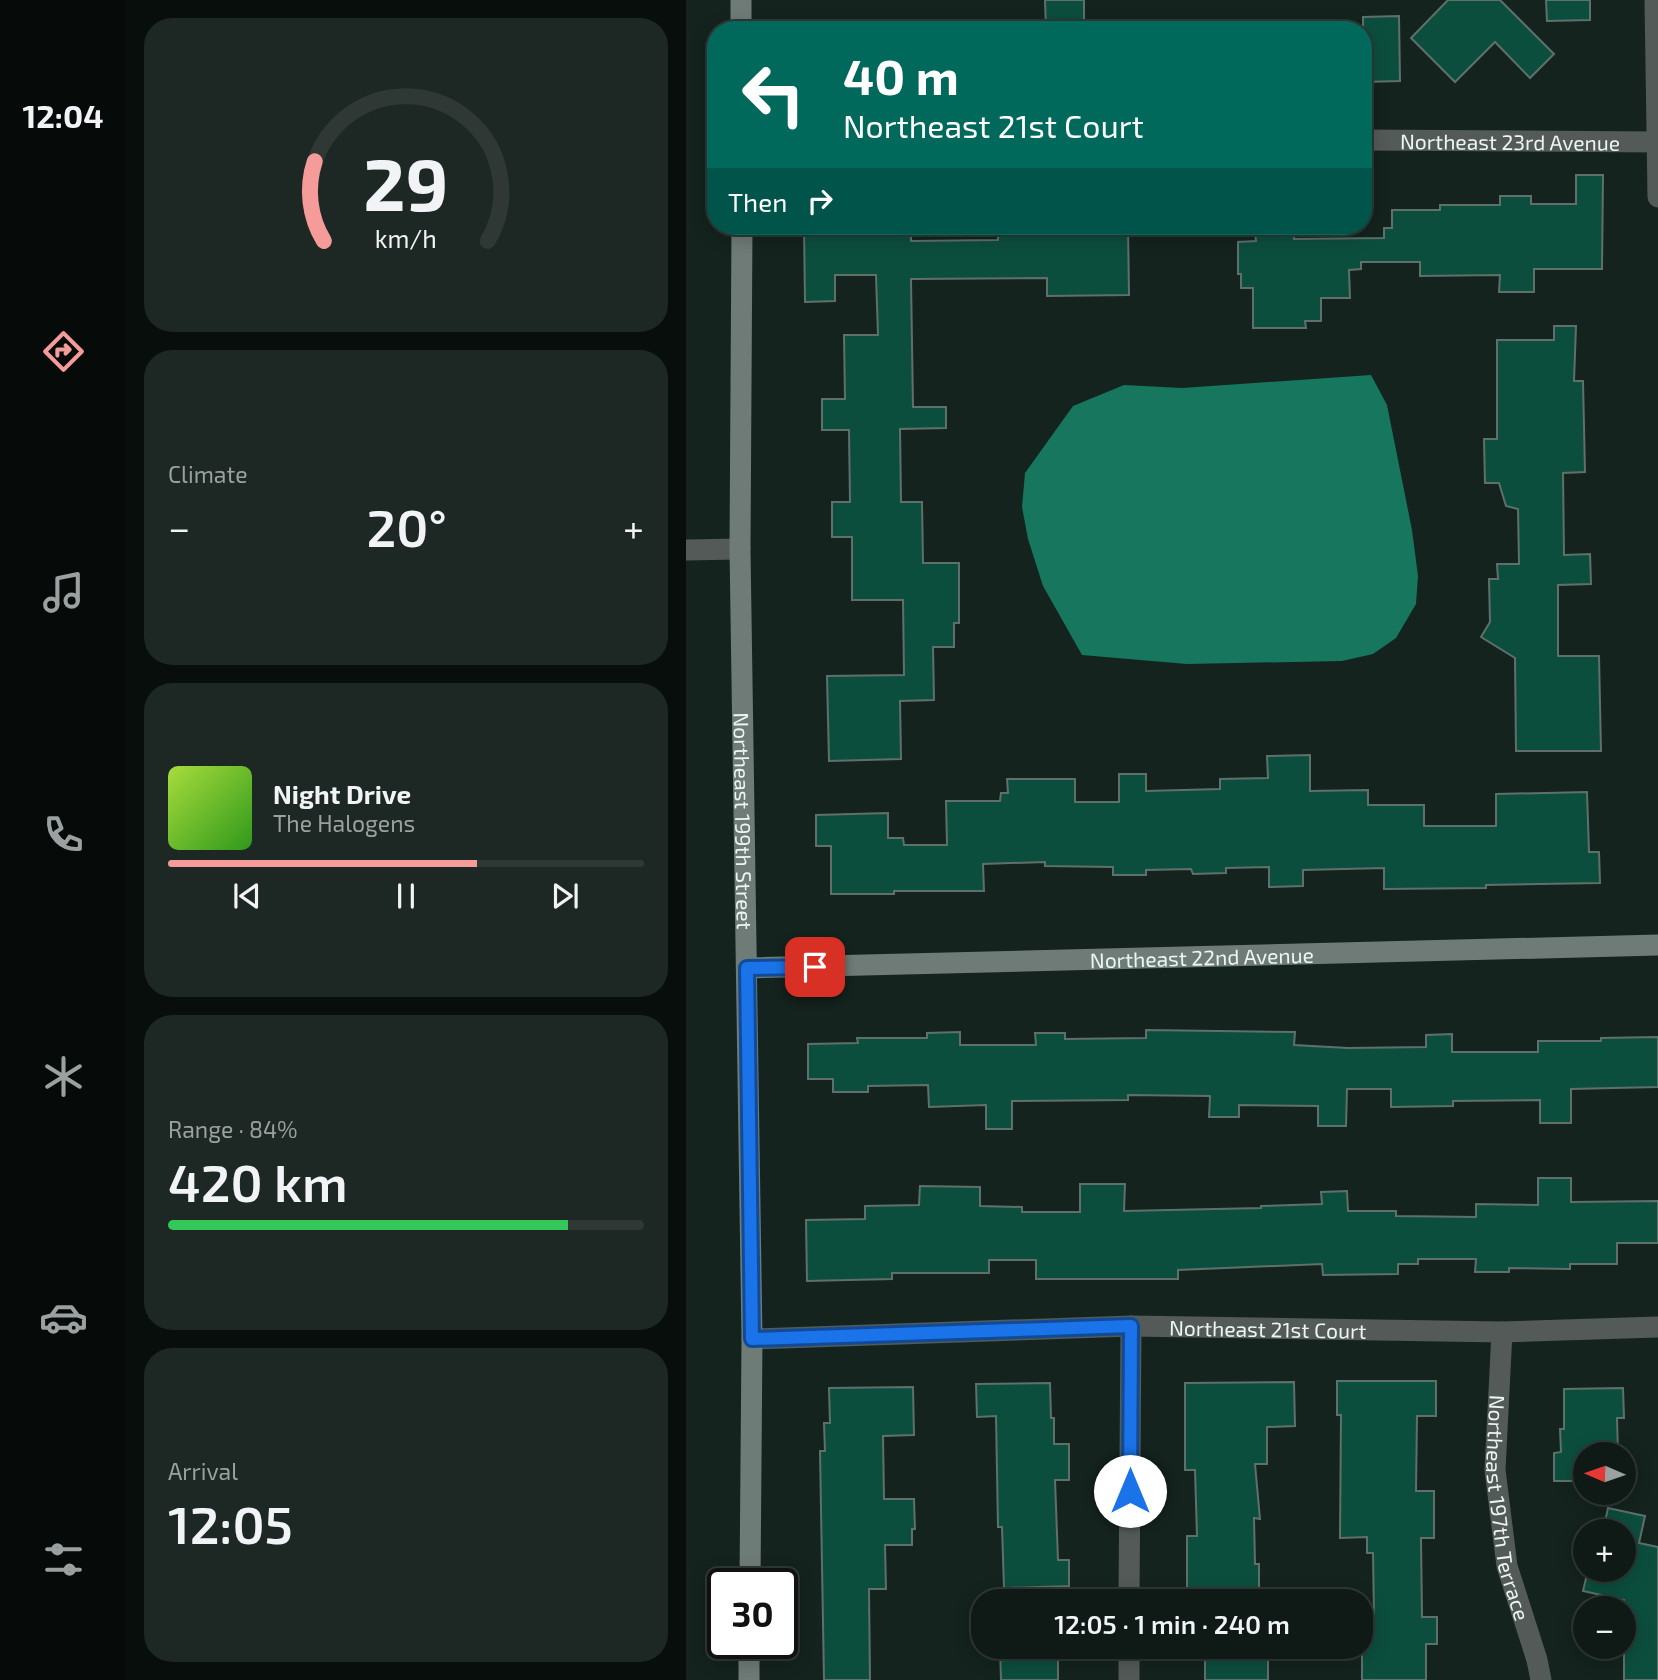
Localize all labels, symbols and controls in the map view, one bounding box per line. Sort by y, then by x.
text: 40 m [843,46,959,105]
icon: left [728,49,819,140]
text: 12:04 [22,96,104,134]
text: Northeast 21st Court [843,106,1144,144]
street label: Northeast 23rd Avenue [1400,128,1620,154]
text: 29 [363,139,449,227]
icon: right [801,182,839,220]
text: Then [728,186,787,217]
text: km/h [375,223,437,253]
icon: directions [39,327,88,376]
text: Climate [168,460,248,488]
text: 20° [366,495,447,557]
text: − [168,504,190,550]
text: + [623,504,644,550]
icon: music [39,568,88,617]
street label: Northeast 199th Street [730,712,758,930]
text: Night Drive [273,778,411,809]
text: The Halogens [273,809,415,837]
icon: phone [39,810,88,859]
icon: previous [228,877,266,915]
icon: pause [387,877,425,915]
icon: next [546,877,584,915]
pin [785,937,845,997]
street label: Northeast 22nd Avenue [1090,941,1314,972]
icon: arrive [796,948,834,986]
icon: climate [39,1052,88,1101]
text: Range · 84% [168,1115,298,1143]
text: 420 km [168,1150,348,1212]
icon: car [39,1293,88,1342]
street label: Northeast 21st Court [1169,1314,1367,1342]
street label: Northeast 197th Terrace [1482,1394,1536,1623]
north arrow [1573,1442,1636,1505]
map controls [1573,1442,1636,1659]
position arrow [1093,1454,1167,1528]
text: Arrival [168,1457,238,1485]
text: 12:05 [168,1492,293,1554]
button: + [1573,1519,1636,1582]
icon: filters [39,1535,88,1584]
speed limit sign: 30 [707,1568,798,1659]
button: − [1573,1596,1636,1659]
text: 12:05 · 1 min · 240 m [1054,1608,1290,1639]

